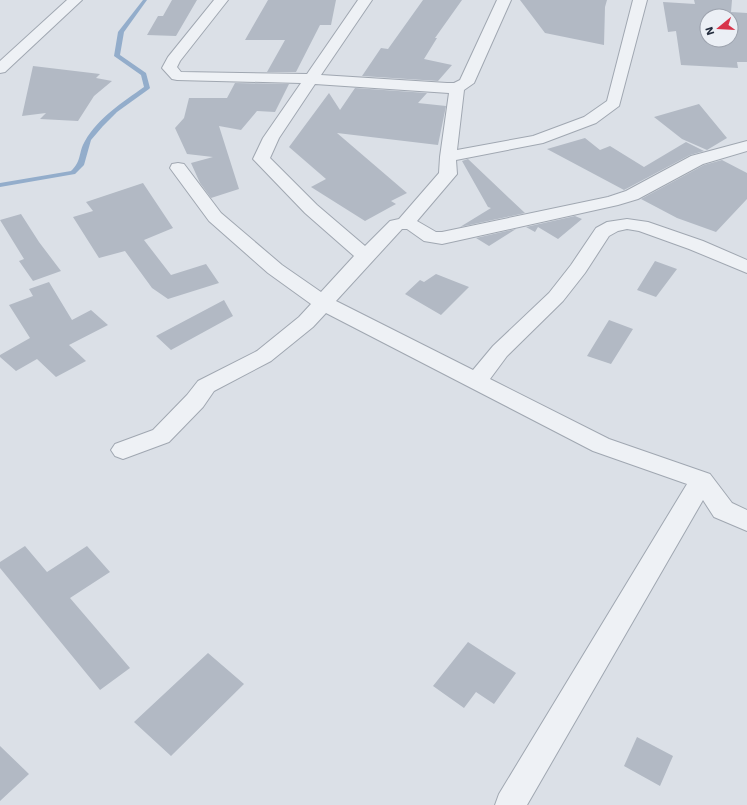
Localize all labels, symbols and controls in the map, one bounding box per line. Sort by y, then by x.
north arrow [699,8,739,48]
text: N [703,25,717,37]

